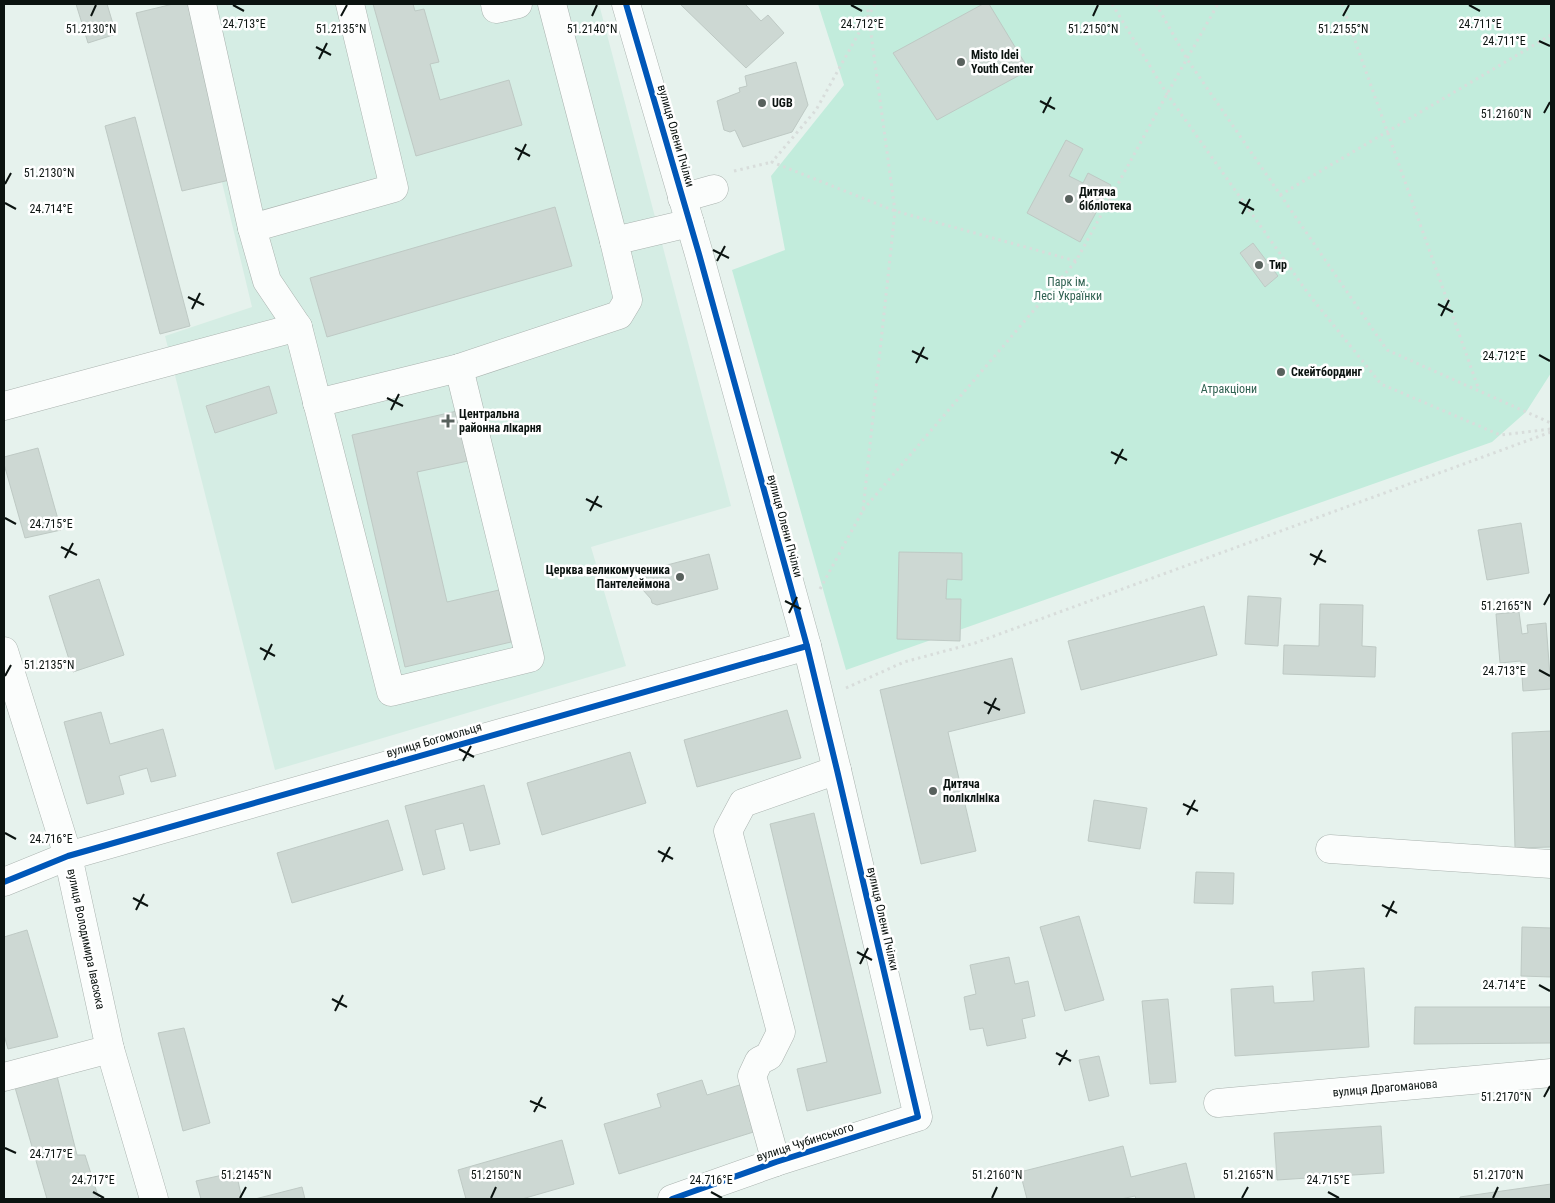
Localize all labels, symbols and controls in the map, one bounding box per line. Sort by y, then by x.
text: 24.713°E [222,17,266,31]
text: 24.712°E [840,17,884,31]
text: 24.711°E [1458,17,1502,31]
text: 51.2130°N [66,22,116,36]
text: 51.2135°N [316,22,366,36]
text: 51.2140°N [567,22,617,36]
text: 51.2150°N [1068,22,1118,36]
text: 51.2155°N [1318,22,1368,36]
text: 24.711°E [1482,34,1526,48]
place label: Misto Idei Youth Center [971,48,1033,76]
marker: Misto Idei Youth Center [955,56,967,68]
street label: вулиця Олени Пчілки [655,83,697,189]
place label: UGB [772,96,793,110]
marker: UGB [756,97,768,109]
text: 51.2160°N [1481,107,1531,121]
text: 51.2130°N [24,166,74,180]
place label: Дитяча бібліотека [1079,185,1132,213]
marker: Дитяча бібліотека [1063,193,1075,205]
text: 24.714°E [29,202,73,216]
place label: Тир [1269,258,1287,272]
marker: Тир [1253,259,1265,271]
park label: Парк ім. Лесі Українки [1034,275,1102,303]
text: 24.712°E [1482,349,1526,363]
place label: Скейтбординг [1291,365,1362,379]
marker: Скейтбординг [1275,366,1287,378]
park label: Атракціони [1201,382,1257,396]
place label: Центральна районна лікарня [459,407,542,435]
marker: Центральна районна лікарня [441,414,455,428]
street label: вулиця Олени Пчілки [765,473,805,579]
text: 24.715°E [29,517,73,531]
place label: Церква великомученика Пантелеймона [546,563,670,591]
marker: Церква великомученика Пантелеймона [674,571,686,583]
text: 51.2165°N [1481,599,1531,613]
text: 51.2135°N [24,658,74,672]
text: 24.713°E [1482,664,1526,678]
street label: вулиця Богомольця [385,720,483,760]
place label: Дитяча поліклініка [943,777,1000,805]
marker: Дитяча поліклініка [927,785,939,797]
text: 24.716°E [29,832,73,846]
street label: вулиця Олени Пчілки [864,866,902,972]
street label: вулиця Володимира Івасюка [64,867,108,1011]
text: 24.714°E [1482,978,1526,992]
street label: вулиця Драгоманова [1332,1076,1438,1100]
text: 51.2170°N [1481,1090,1531,1104]
street label: вулиця Чубинського [755,1120,855,1164]
text: 24.717°E [29,1147,73,1161]
text: 51.2145°N [221,1168,271,1182]
text: 51.2150°N [471,1168,521,1182]
text: 51.2160°N [972,1168,1022,1182]
text: 51.2165°N [1223,1168,1273,1182]
text: 51.2170°N [1473,1168,1523,1182]
text: 24.717°E [71,1173,115,1187]
text: 24.716°E [689,1173,733,1187]
text: 24.715°E [1306,1173,1350,1187]

